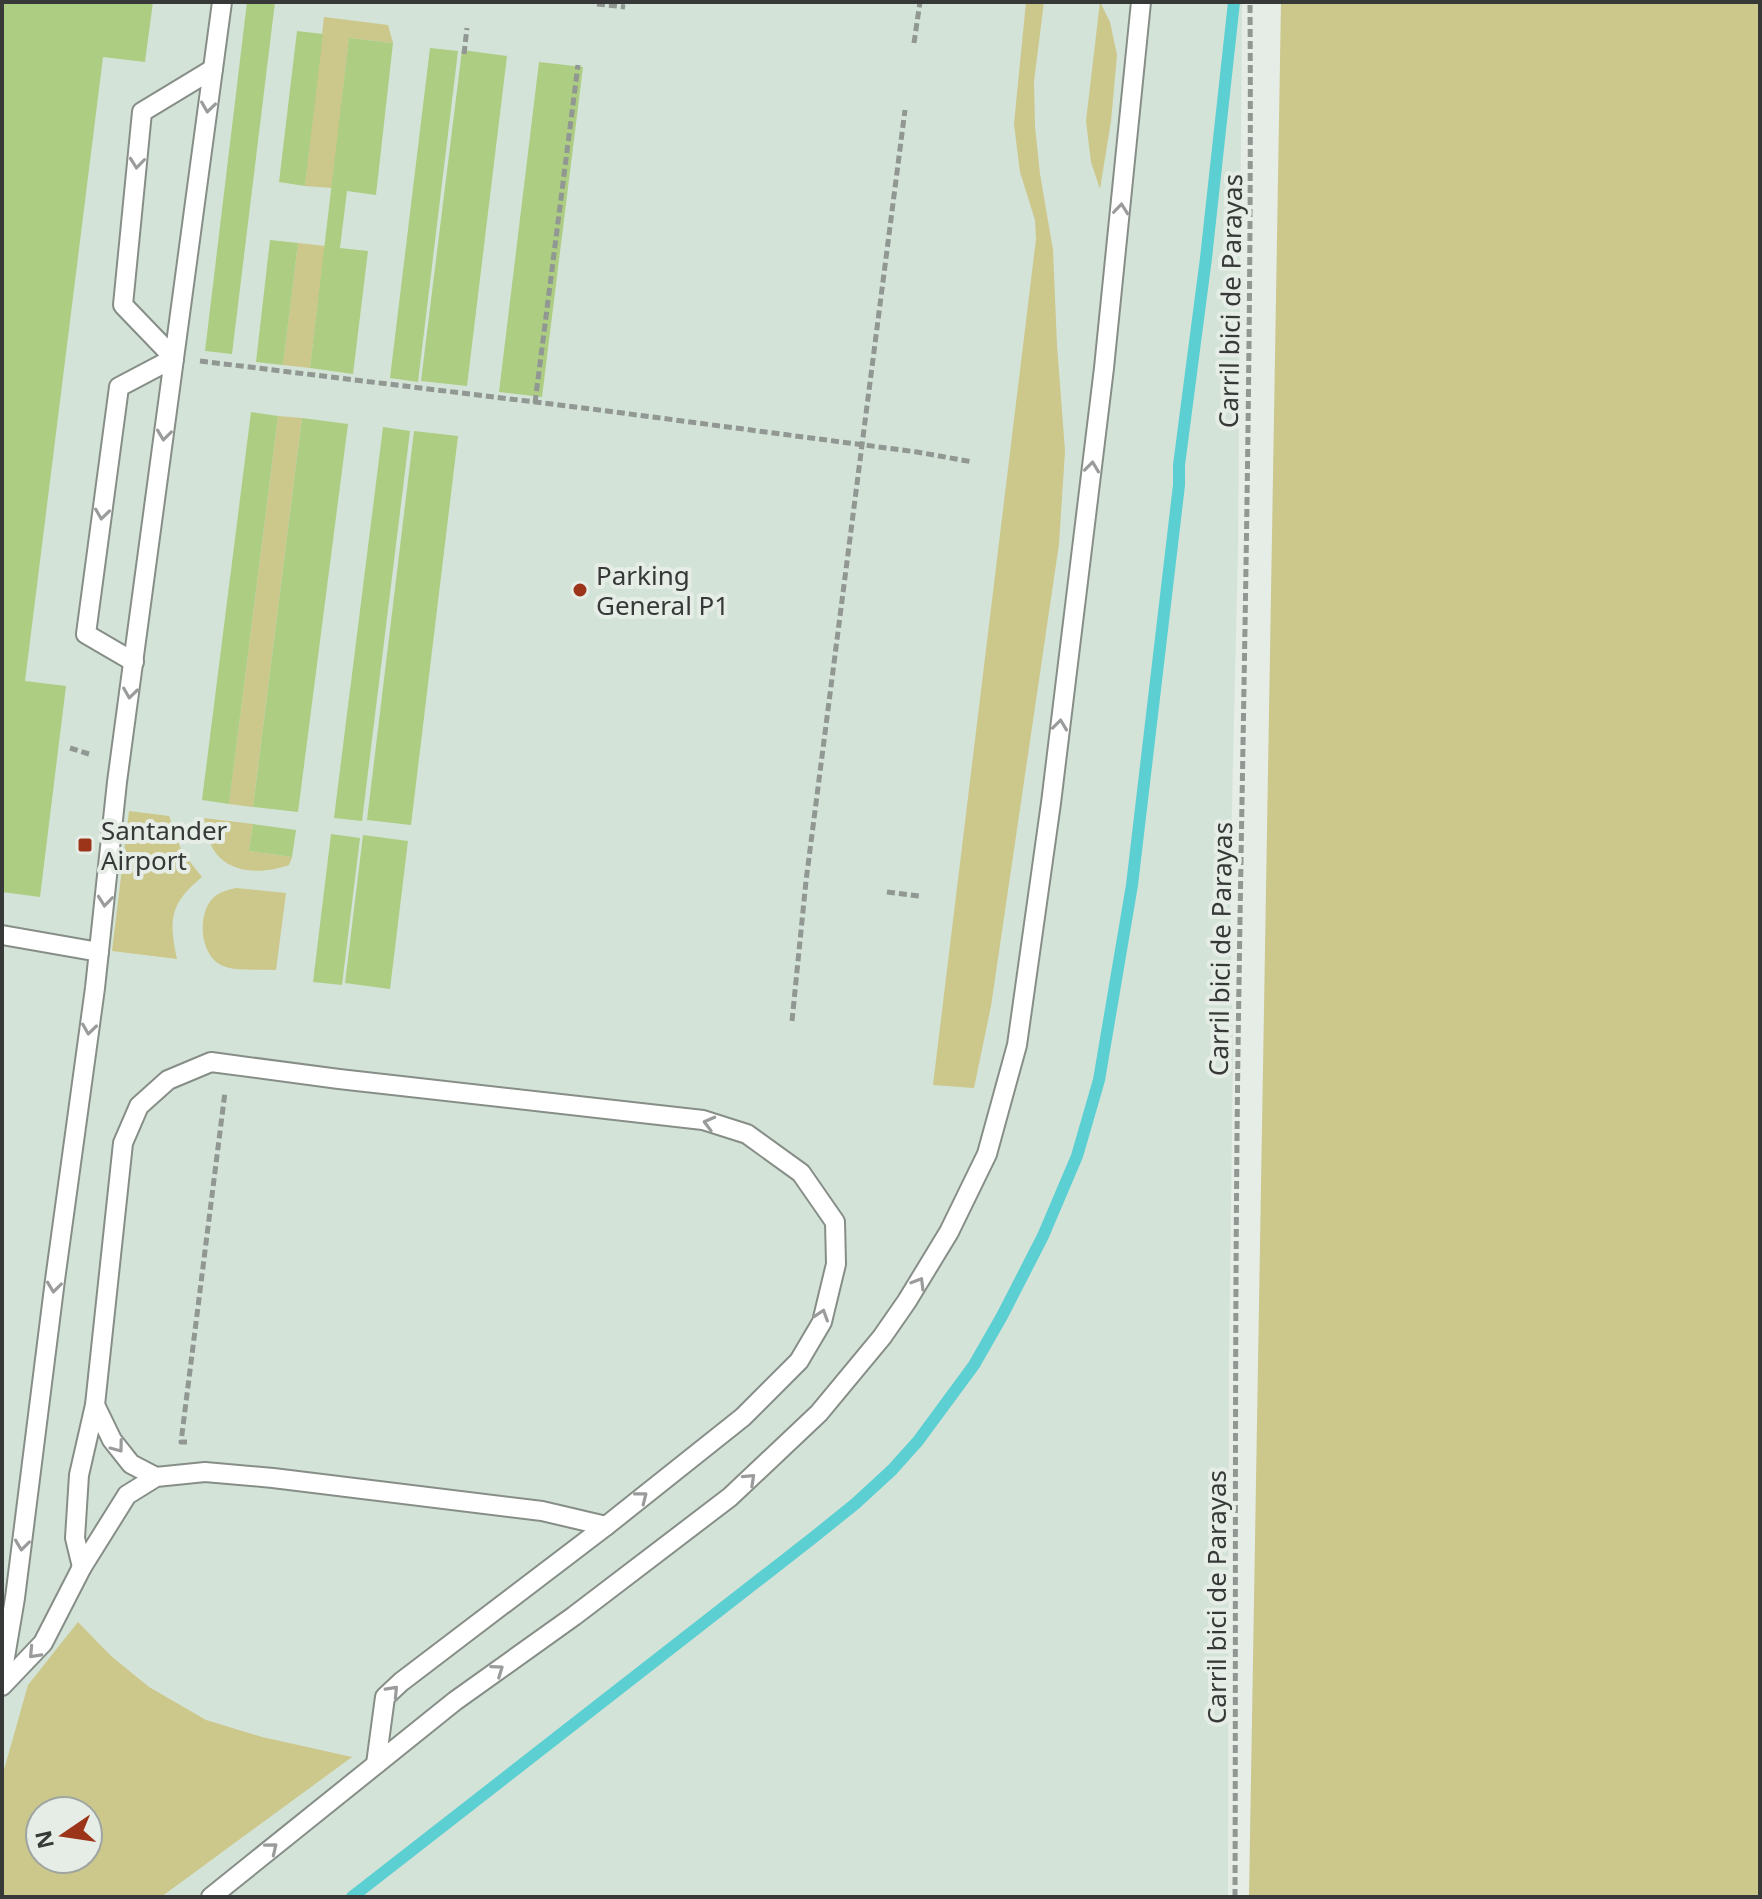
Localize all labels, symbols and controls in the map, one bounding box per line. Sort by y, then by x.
one-way arrow [200,100,217,114]
one-way arrow [129,157,146,170]
street label: Carril bici de Parayas [1210,174,1250,428]
one-way arrow [1112,202,1129,215]
one-way arrow [155,429,172,442]
one-way arrow [1083,461,1100,474]
one-way arrow [94,507,111,521]
place label: Parking General P1 [596,557,729,623]
marker: Parking General P1 [571,581,589,599]
one-way arrow [122,686,139,700]
one-way arrow [1051,719,1068,732]
place label: Santander Airport [101,812,228,878]
street label: Carril bici de Parayas [1200,822,1240,1076]
marker: Santander Airport [76,836,94,854]
one-way arrow [96,895,113,908]
one-way arrow [81,1022,98,1036]
one-way arrow [703,1115,717,1132]
one-way arrow [909,1277,925,1292]
one-way arrow [46,1280,63,1294]
one-way arrow [813,1308,829,1322]
one-way arrow [109,1438,123,1453]
street label: Carril bici de Parayas [1198,1470,1234,1724]
one-way arrow [740,1474,755,1488]
one-way arrow [633,1492,647,1507]
one-way arrow [14,1538,31,1552]
one-way arrow [28,1644,43,1658]
one-way arrow [490,1665,504,1680]
one-way arrow [384,1686,399,1700]
north arrow [24,1795,104,1875]
text: N [27,1828,60,1852]
one-way arrow [263,1843,277,1858]

